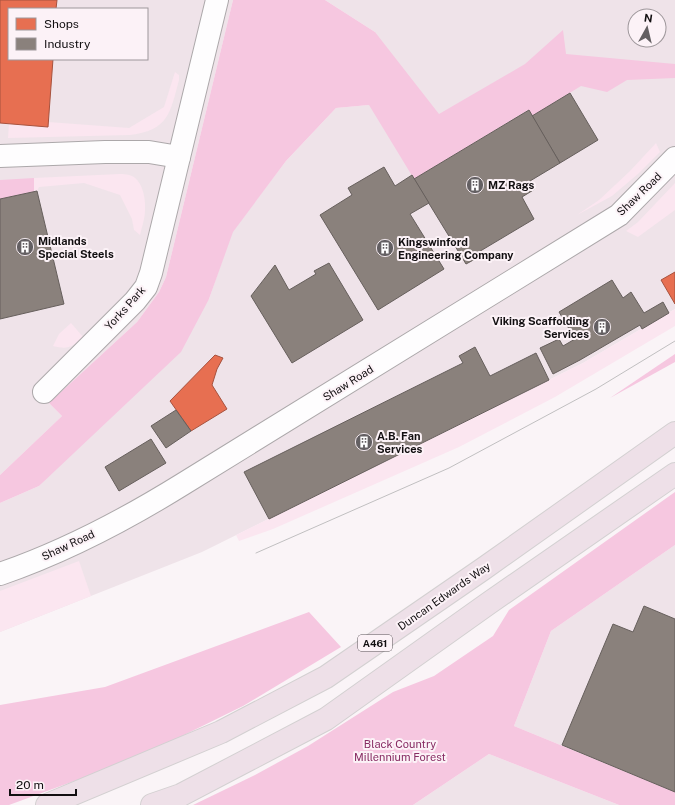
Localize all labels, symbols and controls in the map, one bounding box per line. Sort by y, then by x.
legend [8,8,148,60]
north arrow [627,8,667,48]
text: N [643,12,653,25]
text: Shops [44,17,79,31]
text: Industry [44,37,91,51]
street label: Shaw Road [614,170,664,218]
building icon: MZ Rags [465,175,485,195]
place label: MZ Rags [488,179,535,191]
place label: Midlands Special Steels [38,235,114,260]
place label: Kingswinford Engineering Company [398,236,514,261]
building icon: Midlands Special Steels [15,237,35,257]
building icon: Kingswinford Engineering Company [375,238,395,258]
street label: Yorks Park [102,284,148,332]
place label: Viking Scaffolding Services [492,315,589,340]
building icon: Viking Scaffolding Services [592,317,612,337]
street label: Shaw Road [321,363,375,403]
place label: A.B. Fan Services [377,430,423,455]
building icon: A.B. Fan Services [354,432,374,452]
street label: Shaw Road [40,528,96,562]
street label: Duncan Edwards Way [396,560,493,632]
road number: A461 [358,635,392,651]
park label: Black Country Millennium Forest [354,738,446,763]
scale bar [10,771,76,797]
text: 20 m [16,778,44,792]

